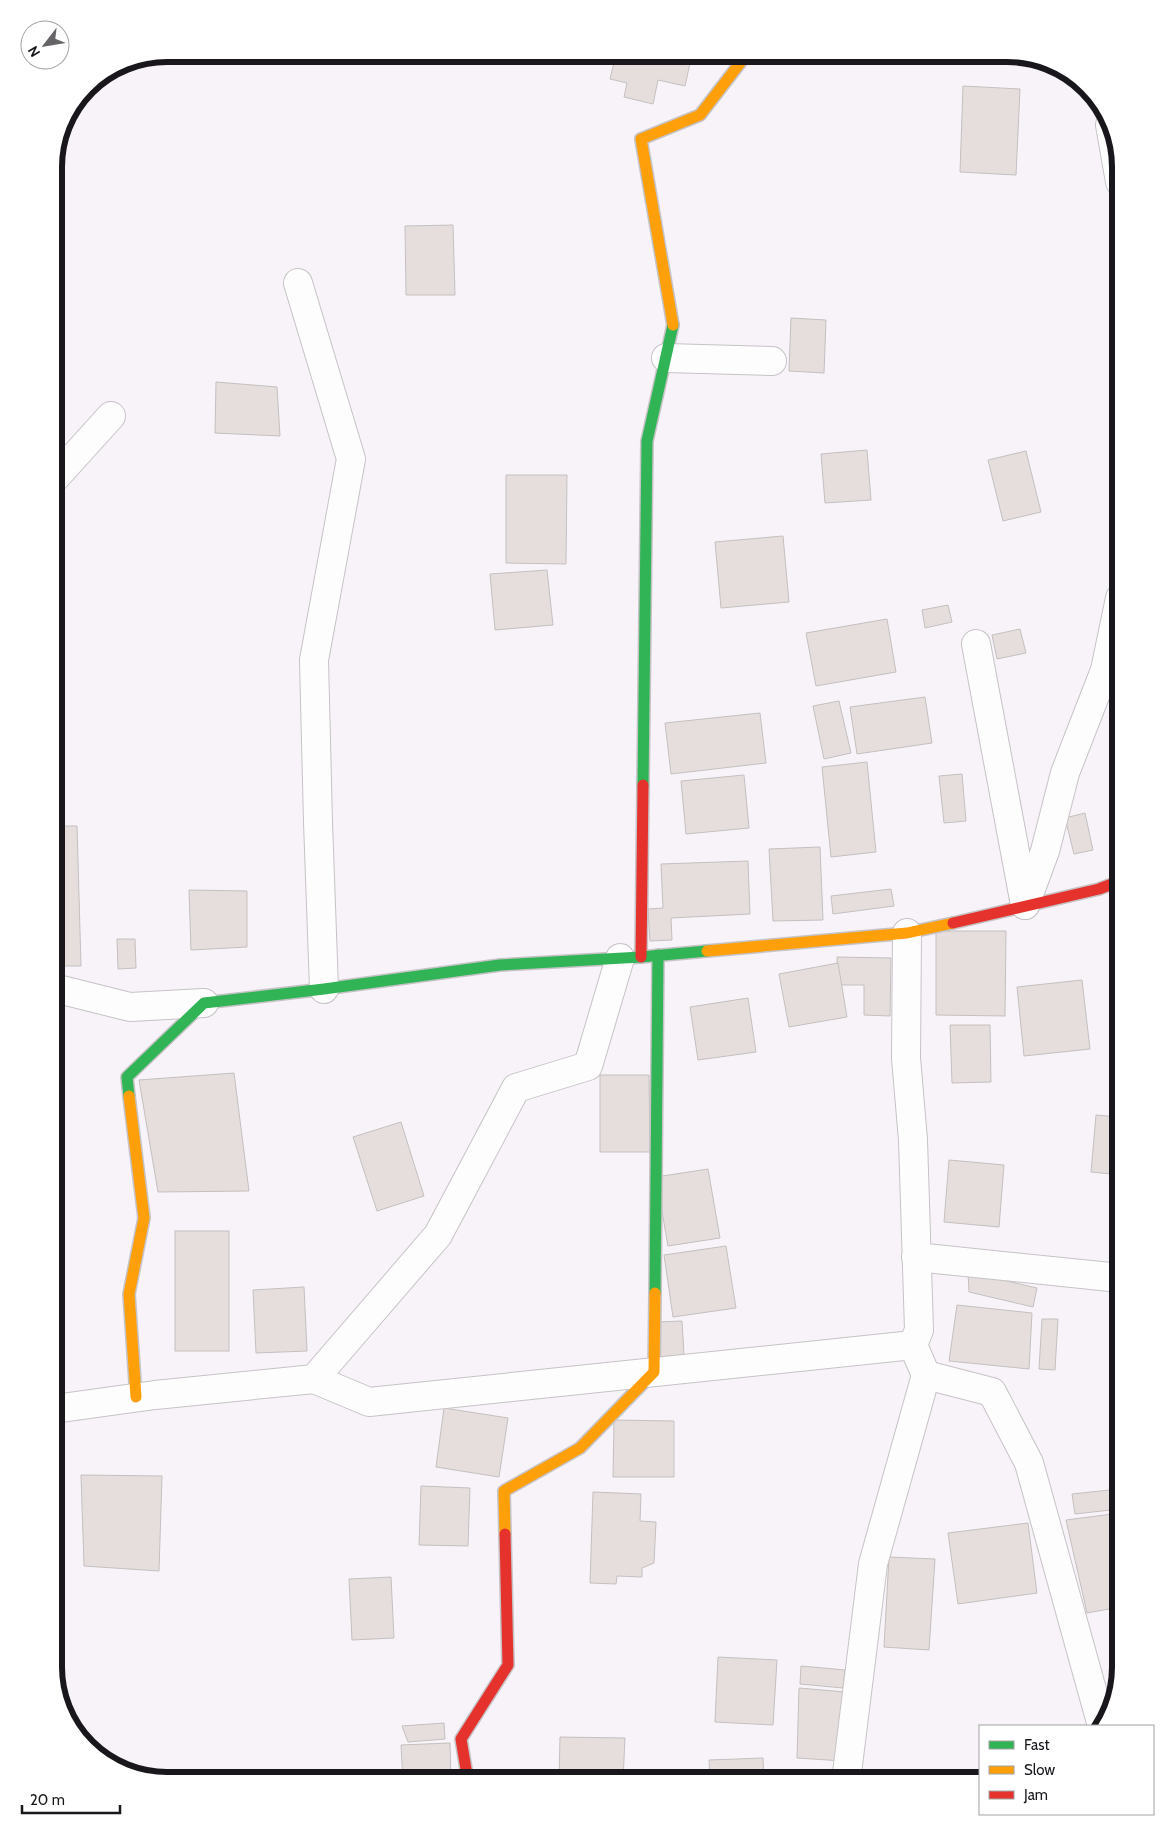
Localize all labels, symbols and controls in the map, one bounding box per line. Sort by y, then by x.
north arrow [20,20,70,70]
text: N [24,43,44,61]
legend [979,1725,1154,1815]
text: Fast [1024,1736,1049,1754]
text: Slow [1024,1761,1055,1779]
scale bar [22,1782,120,1814]
text: Jam [1023,1786,1048,1804]
text: 20 m [30,1791,65,1809]

